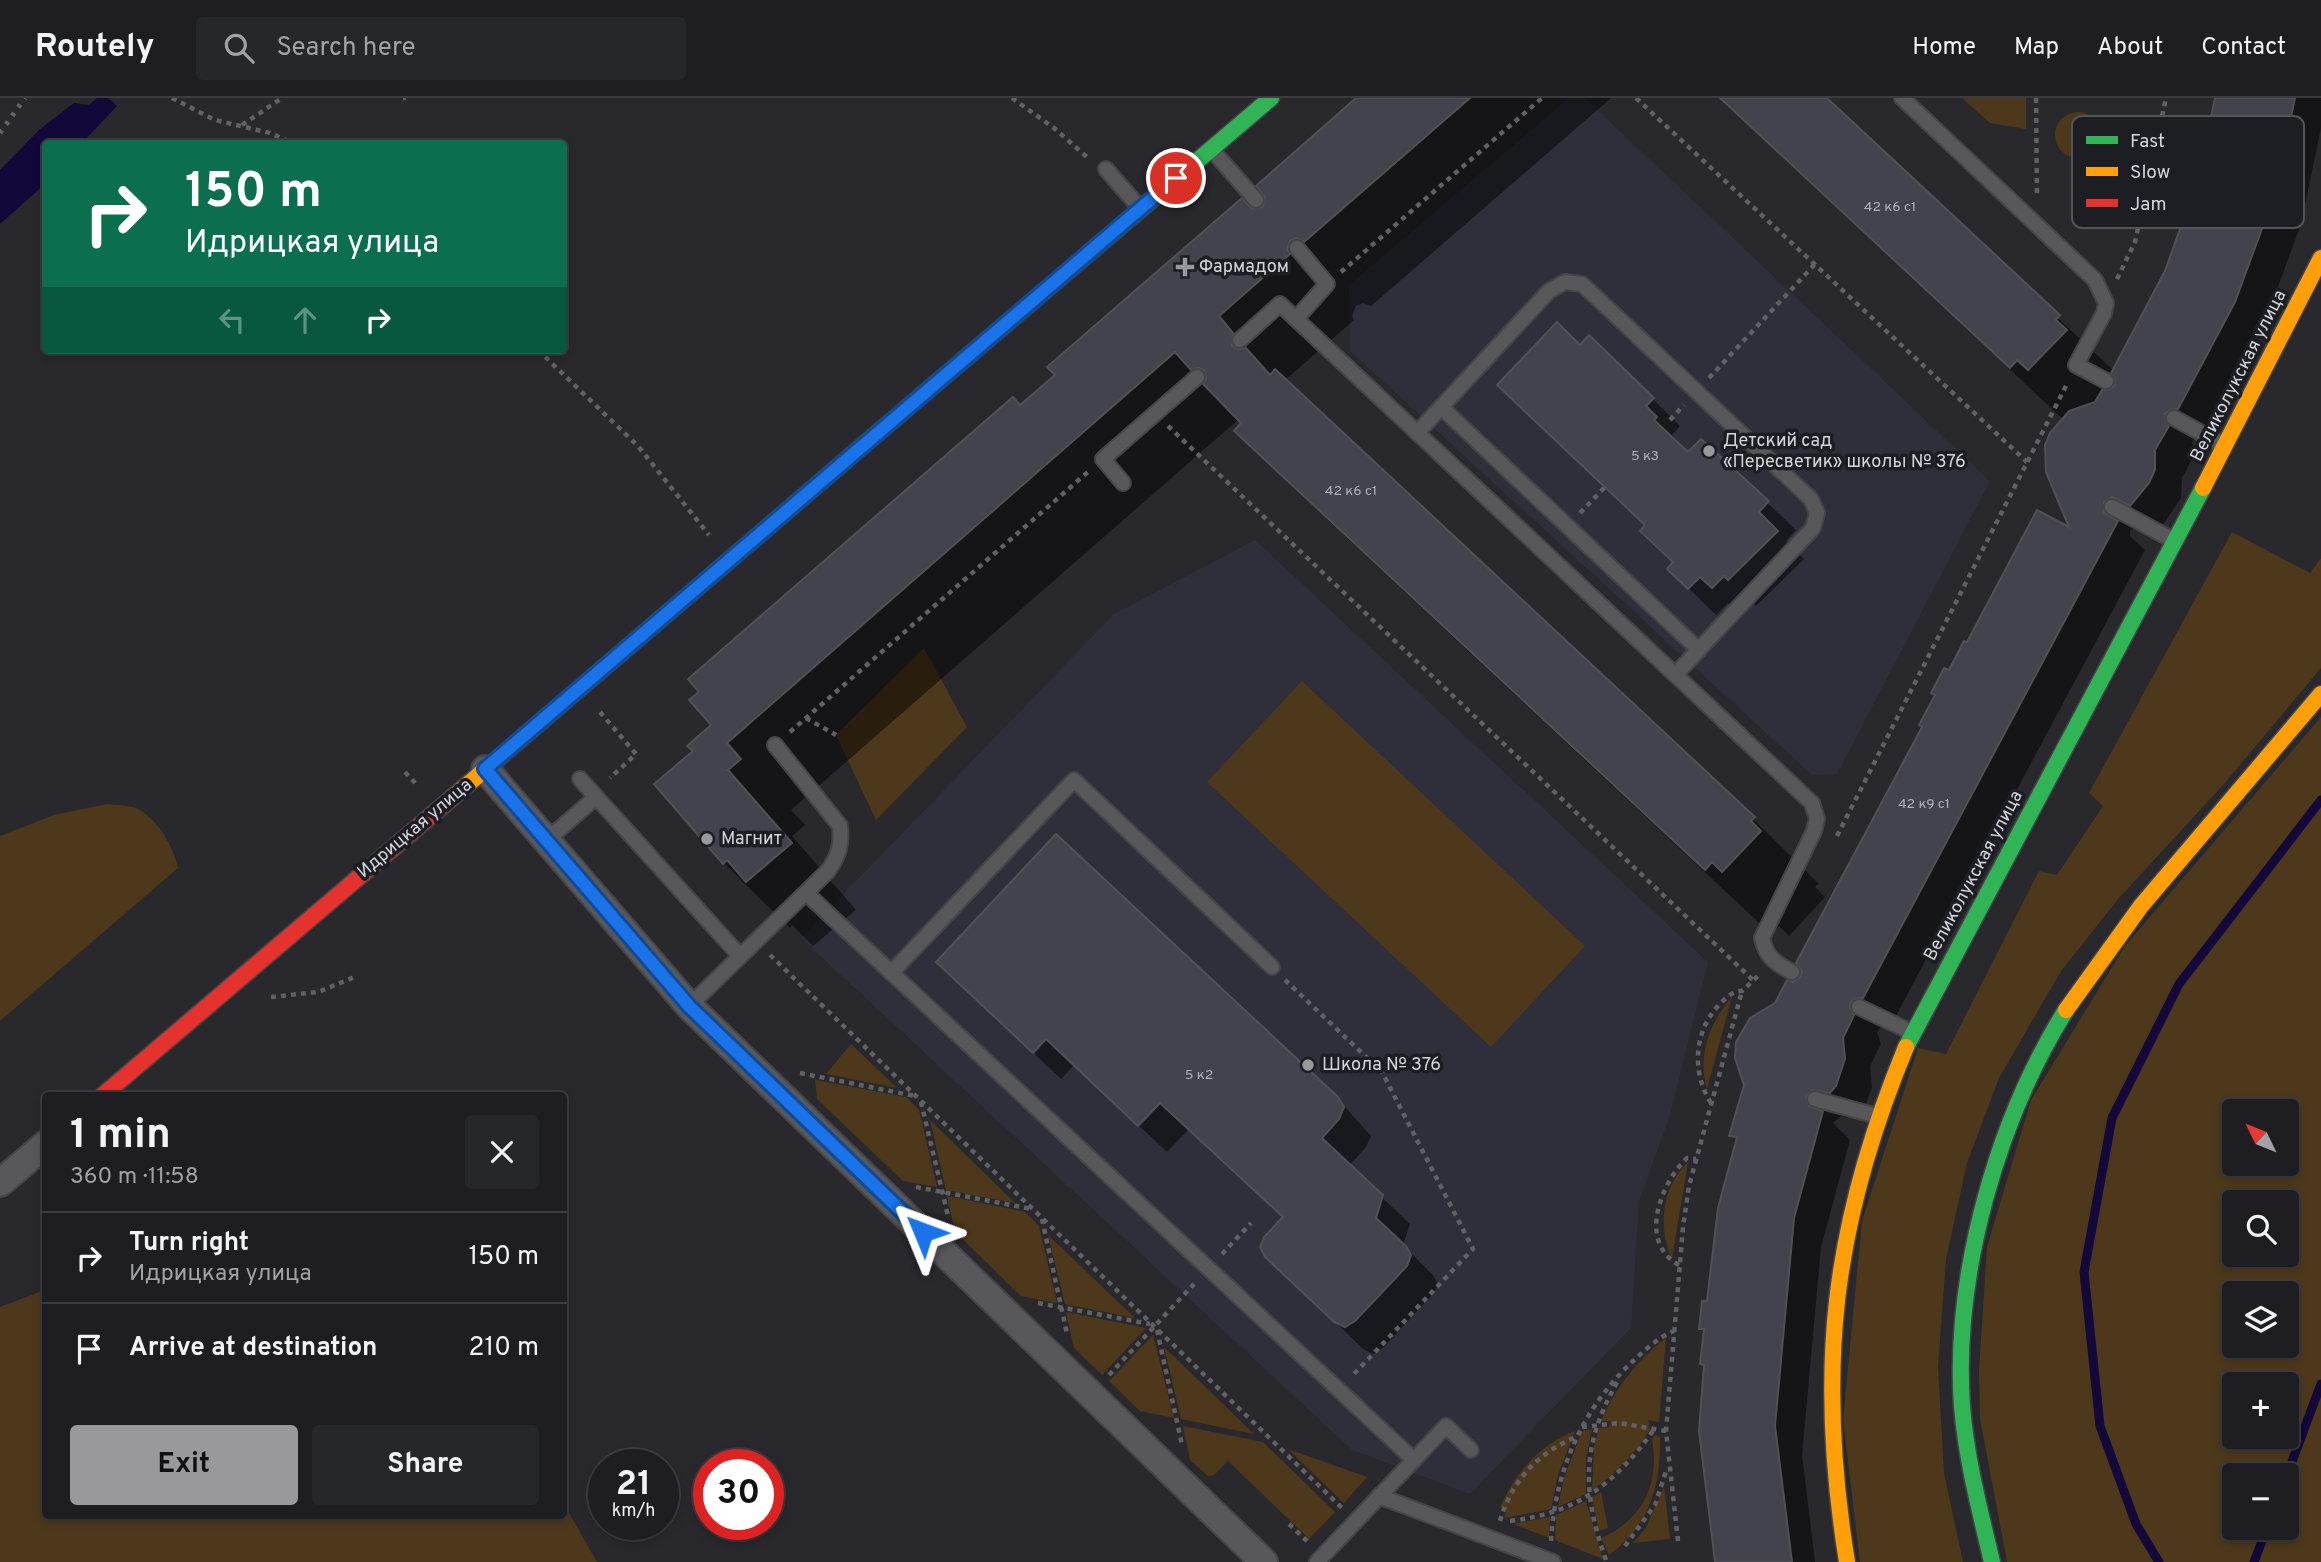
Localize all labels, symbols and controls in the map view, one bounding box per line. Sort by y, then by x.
search box [196,17,686,80]
text: Routely [35,27,154,69]
icon: search [220,29,258,67]
text: Search here [276,32,415,65]
text: Home [1912,33,1976,63]
text: Map [2014,33,2059,63]
text: About [2097,33,2163,63]
text: Contact [2201,33,2286,63]
legend [2072,116,2304,228]
text: Fast [2130,130,2165,154]
pin [1146,148,1206,208]
icon: arrive [1157,159,1195,197]
text: Slow [2130,161,2170,185]
text: 150 m [185,163,322,225]
icon: right [70,168,161,259]
text: Jam [2130,193,2167,217]
house number: 42 к6 с1 [1864,199,1916,216]
text: Идрицкая улица [185,224,439,264]
place label: Фармадом [1199,256,1289,279]
marker: Фармадом [1177,259,1193,275]
street label: Великолукская улица [2186,286,2292,466]
icon: left [213,301,251,339]
icon: ahead [286,301,324,339]
icon: right [359,301,397,339]
place label: Детский сад «Пересветик» школы № 376 [1723,430,1966,474]
marker: Детский сад «Пересветик» школы № 376 [1701,443,1717,459]
house number: 5 к3 [1631,448,1659,465]
house number: 42 к6 с1 [1325,483,1377,500]
street label: Идрицкая улица [353,774,477,884]
street label: Великолукская улица [1919,787,2029,965]
house number: 42 к9 с1 [1898,796,1950,813]
place label: Магнит [721,828,782,851]
marker: Магнит [699,831,715,847]
place label: Школа № 376 [1322,1054,1441,1077]
marker: Школа № 376 [1300,1057,1316,1073]
house number: 5 к2 [1185,1067,1213,1084]
north arrow [2222,1099,2300,1176]
map controls [2222,1099,2299,1540]
text: 1 min [70,1110,171,1163]
button: close [465,1115,539,1189]
text: 360 m · 11:58 [70,1163,199,1192]
button: search [2222,1190,2299,1267]
position arrow [886,1195,960,1269]
text: Turn right [129,1227,249,1260]
icon: right [70,1239,108,1277]
text: 150 m [468,1241,539,1274]
text: Идрицкая улица [129,1260,312,1289]
button: layers [2222,1281,2299,1358]
icon: arrive [70,1330,108,1368]
text: Arrive at destination [129,1332,377,1365]
text: 210 m [469,1332,539,1365]
button: + [2222,1372,2299,1449]
button: Exit [70,1425,298,1505]
button: Share [312,1425,539,1505]
speed limit sign: 30 [693,1449,784,1540]
text: 21 [616,1463,651,1507]
button: − [2222,1463,2299,1540]
text: km/h [612,1500,655,1523]

